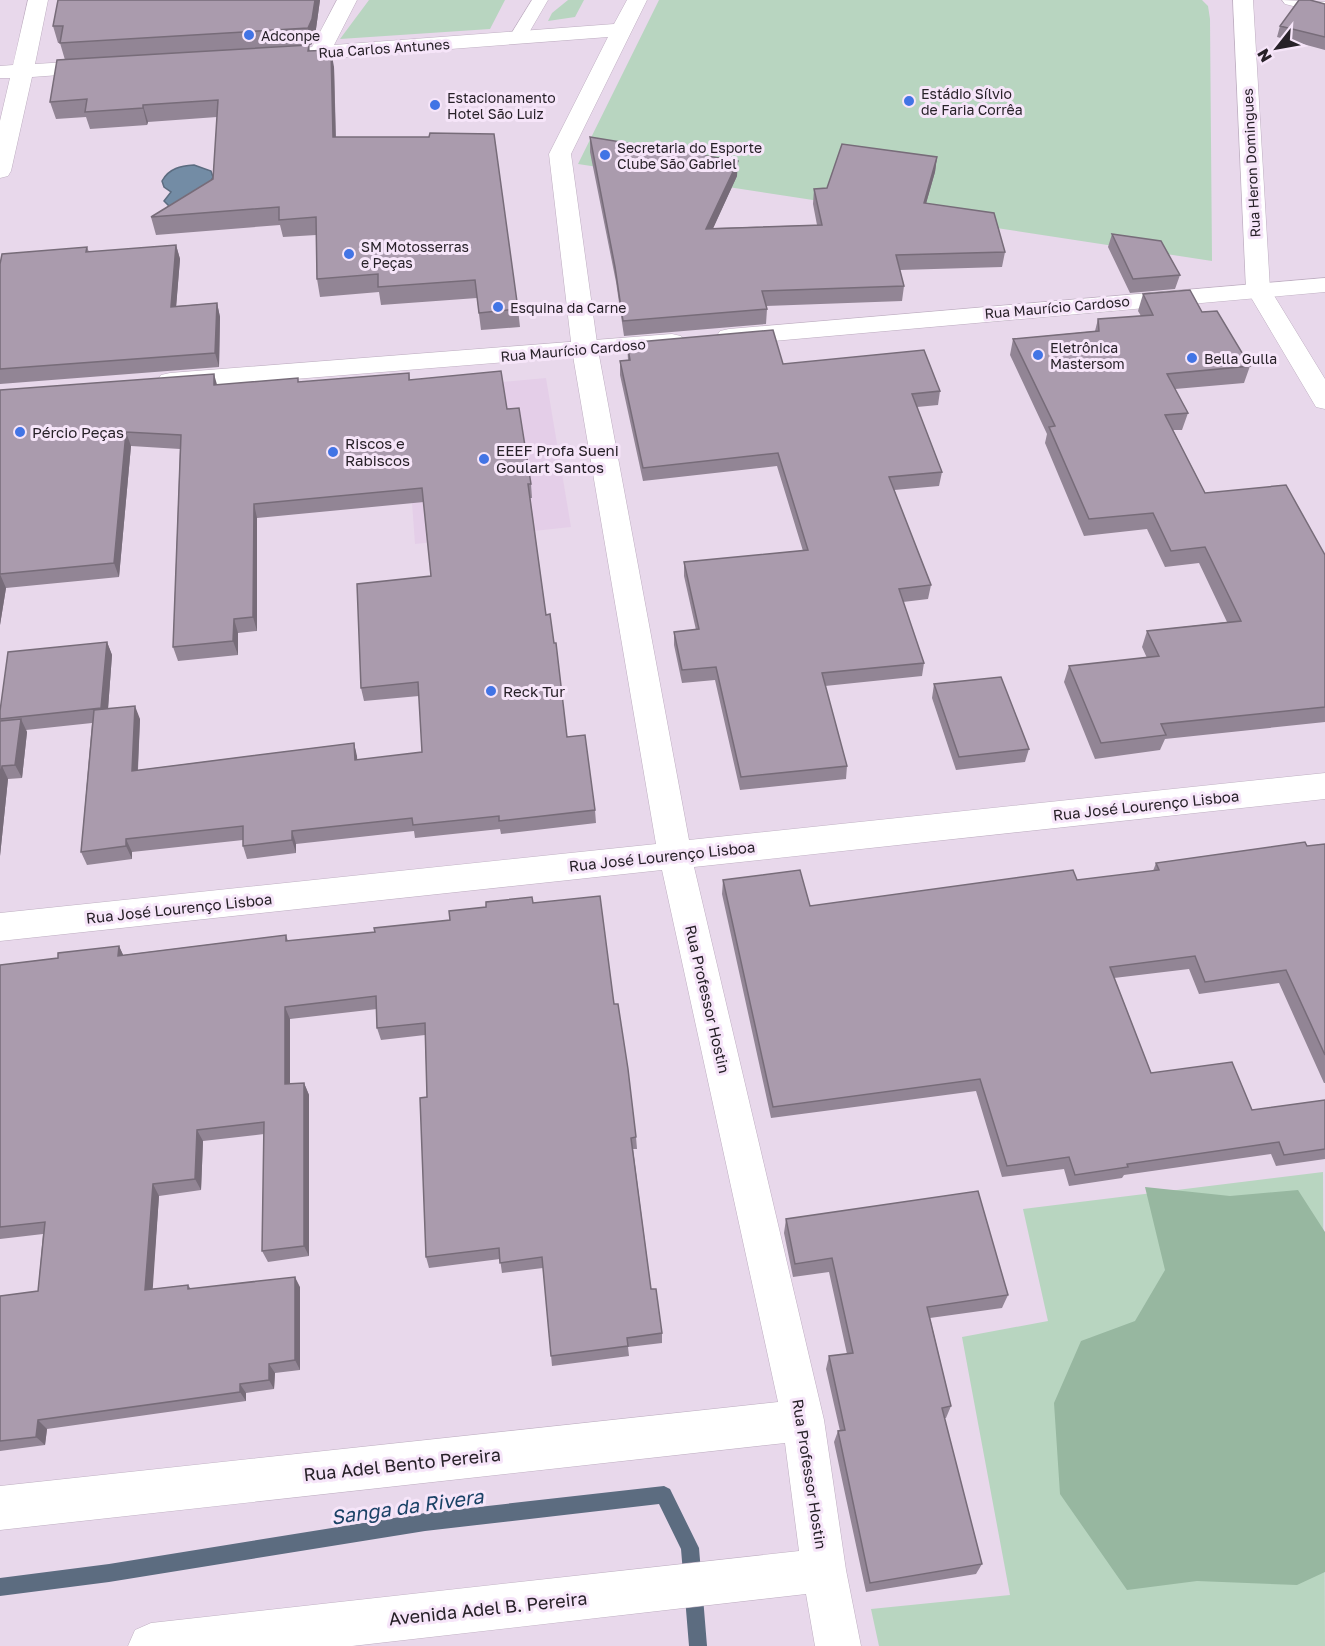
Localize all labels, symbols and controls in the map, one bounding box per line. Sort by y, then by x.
north arrow [1247,18,1307,78]
place label: Adconpe [261,27,320,44]
marker: Adconpe [242,28,256,42]
street label: Rua Carlos Antunes [318,35,450,61]
text: N [1252,45,1276,66]
place label: Estádio Sílvio de Faria Corrêa [921,85,1023,118]
street label: Rua Heron Domingues [1239,88,1263,238]
place label: Estacionamento Hotel São Luiz [447,89,556,122]
marker: Estádio Sílvio de Faria Corrêa [902,94,916,108]
marker: Estacionamento Hotel São Luiz [428,98,442,112]
place label: Secretaria do Esporte Clube São Gabriel [617,139,762,172]
marker: Secretaria do Esporte Clube São Gabriel [598,148,612,162]
place label: SM Motosserras e Peças [361,238,469,271]
marker: SM Motosserras e Peças [342,247,356,261]
street label: Rua Maurício Cardoso [984,292,1130,322]
place label: Esquina da Carne [510,299,626,316]
marker: Esquina da Carne [491,300,505,314]
street label: Rua Maurício Cardoso [500,335,646,365]
place label: Eletrônica Mastersom [1050,339,1125,372]
marker: Eletrônica Mastersom [1031,348,1045,362]
place label: Bella Gulla [1204,350,1277,367]
marker: Bella Gulla [1185,351,1199,365]
place label: Pércio Peças [32,423,124,441]
marker: Pércio Peças [13,425,27,439]
place label: Riscos e Rabiscos [345,434,410,469]
place label: EEEF Profª Sueni Goulart Santos [496,441,619,476]
marker: Riscos e Rabiscos [326,445,340,459]
marker: EEEF Profª Sueni Goulart Santos [477,452,491,466]
place label: Reck Tur [503,682,565,700]
marker: Reck Tur [484,684,498,698]
street label: Rua José Lourenço Lisboa [1052,786,1240,824]
street label: Rua José Lourenço Lisboa [568,837,756,875]
street label: Rua José Lourenço Lisboa [85,889,273,927]
street label: Rua Professor Hostin [682,923,734,1075]
street label: Rua Professor Hostin [789,1398,831,1550]
street label: Rua Adel Bento Pereira [302,1443,502,1485]
water label: Sanga da Rivera [329,1483,486,1530]
street label: Avenida Adel B. Pereira [388,1587,588,1629]

